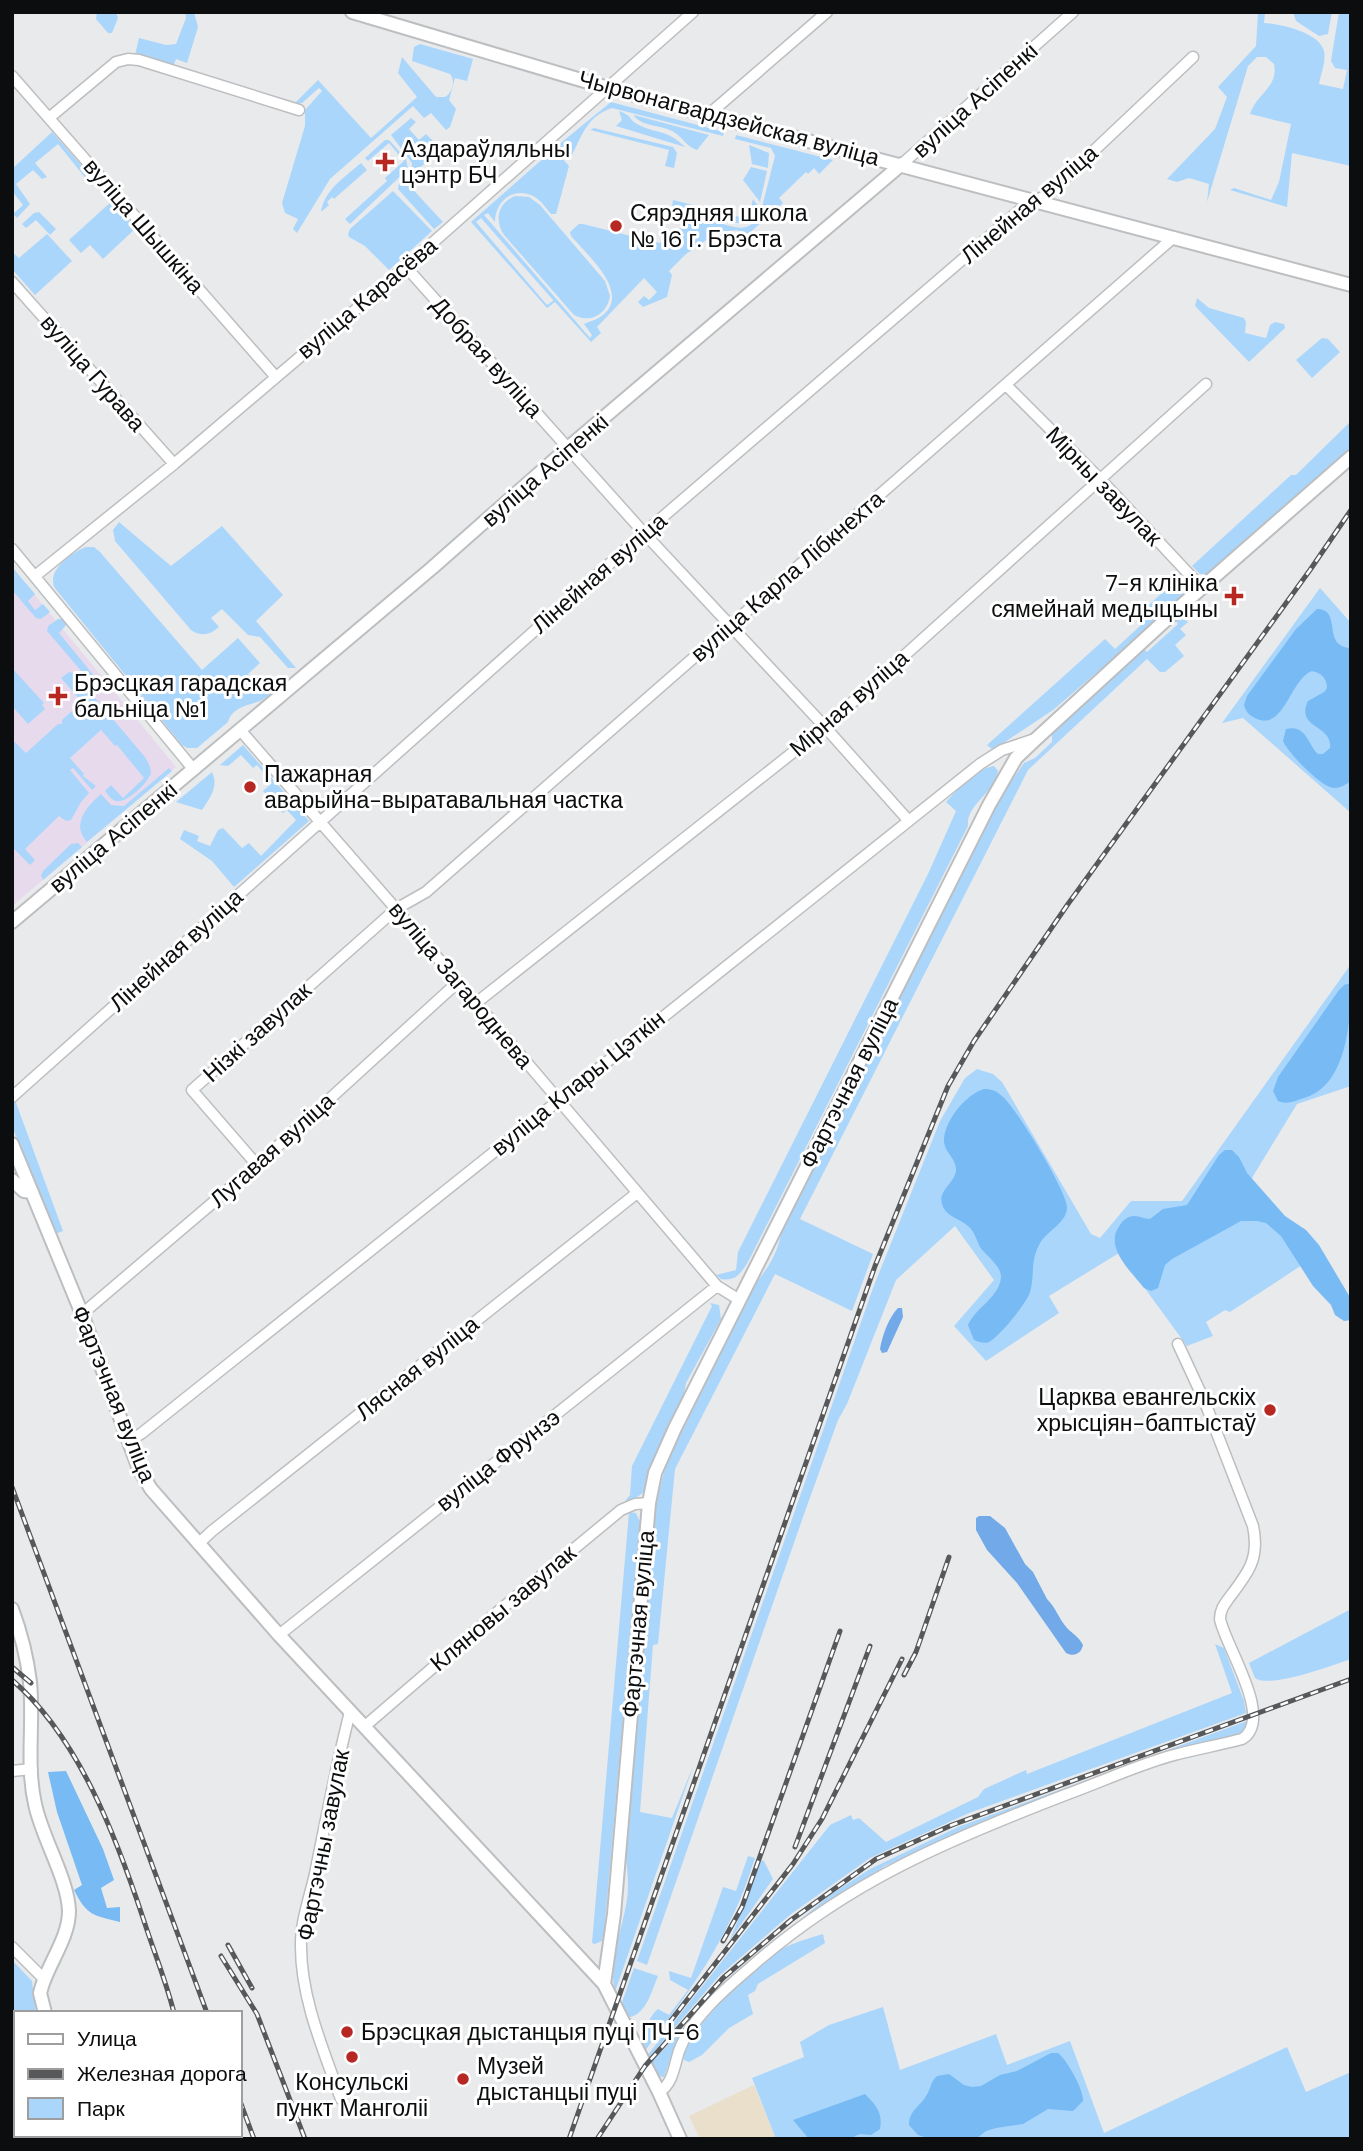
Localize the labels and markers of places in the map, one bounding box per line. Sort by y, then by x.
place label: Аздараўляльны цэнтр БЧ [401,134,570,190]
marker: Аздараўляльны цэнтр БЧ [375,152,395,172]
place label: Сярэдняя школа № 16 г. Брэста [630,198,808,254]
marker: Сярэдняя школа № 16 г. Брэста [608,218,624,234]
place label: 7-я клініка сямейнай медыцыны [991,568,1218,624]
marker: 7-я клініка сямейнай медыцыны [1224,586,1244,606]
place label: Брэсцкая гарадская бальніца №1 [74,668,287,724]
marker: Брэсцкая гарадская бальніца №1 [48,686,68,706]
place label: Пажарная аварыйна-выратавальная частка [264,759,623,815]
marker: Пажарная аварыйна-выратавальная частка [242,779,258,795]
place label: Царква евангельскіх хрысціян-баптыстаў [1037,1382,1256,1438]
marker: Царква евангельскіх хрысціян-баптыстаў [1262,1402,1278,1418]
place label: Брэсцкая дыстанцыя пуці ПЧ-6 [361,2017,700,2047]
marker: Брэсцкая дыстанцыя пуці ПЧ-6 [339,2024,355,2040]
marker: Консульскі пункт Манголіі [344,2049,360,2065]
place label: Музей дыстанцыі пуці [477,2051,637,2107]
place label: Консульскі пункт Манголіі [276,2067,428,2123]
marker: Музей дыстанцыі пуці [455,2071,471,2087]

